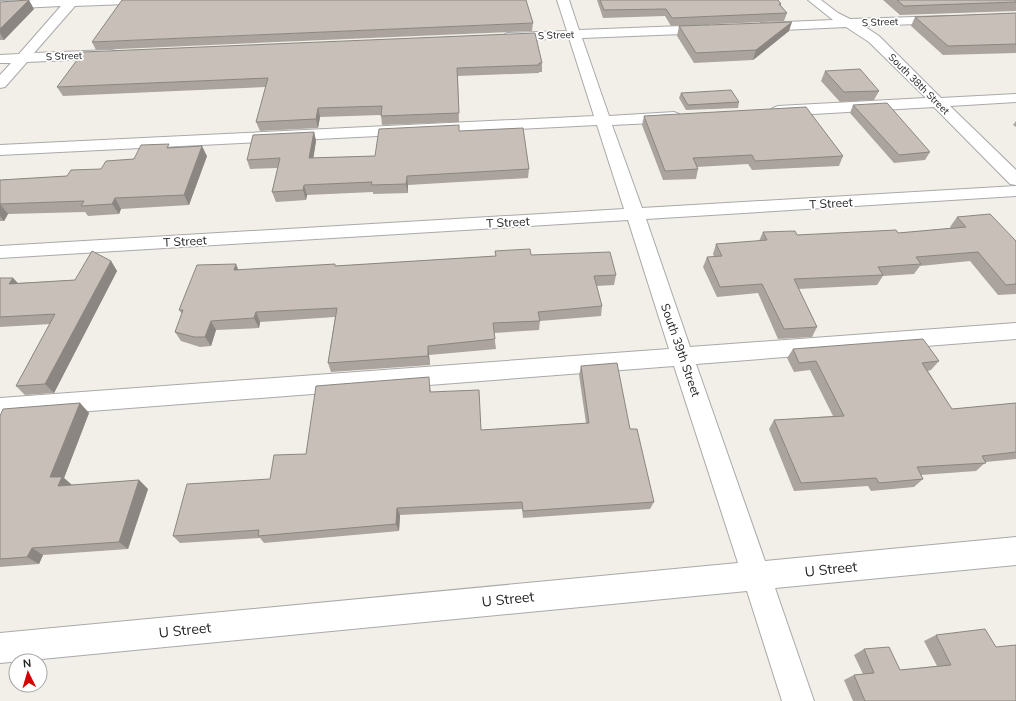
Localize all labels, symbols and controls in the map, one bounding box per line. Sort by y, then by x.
street label: S Street [862,15,899,29]
street label: S Street [538,28,575,42]
street label: S Street [46,49,83,63]
street label: South 38th Street [886,51,953,118]
street label: T Street [809,194,853,212]
street label: T Street [486,213,530,231]
street label: T Street [163,232,207,250]
street label: South 39th Street [658,301,704,399]
street label: U Street [804,557,858,581]
street label: U Street [481,587,535,611]
street label: U Street [158,618,212,642]
north arrow [8,653,48,693]
text: N [22,656,32,670]

